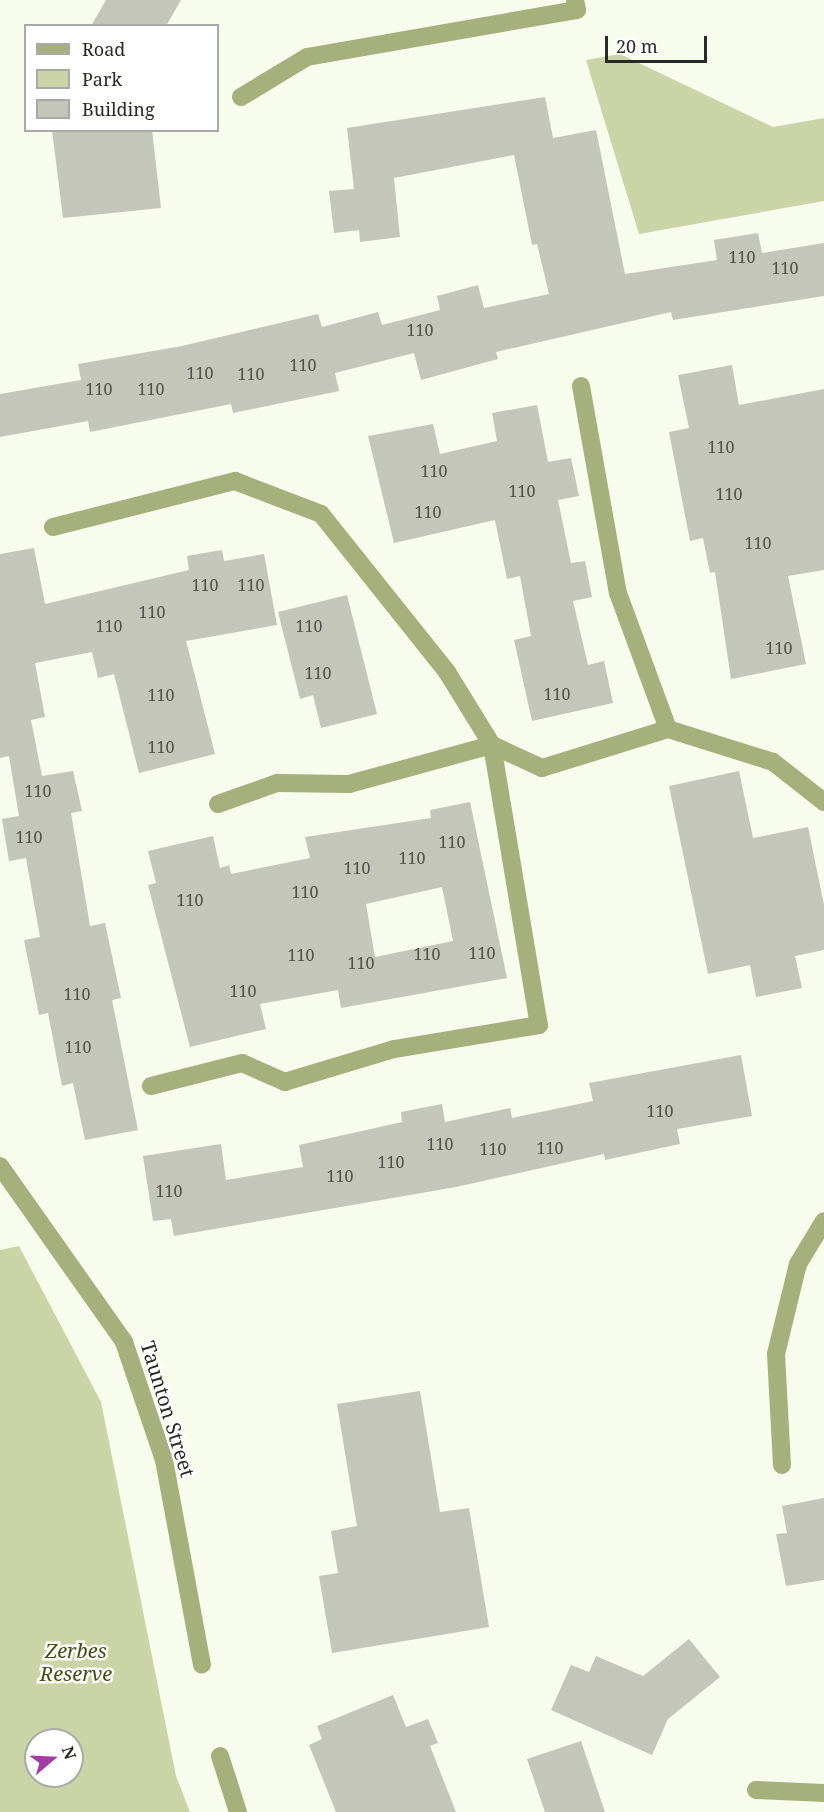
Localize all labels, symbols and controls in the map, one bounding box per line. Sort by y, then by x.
legend [24,24,219,132]
scale bar [608,24,710,62]
text: 20 m [616,34,658,58]
text: Road [82,37,125,61]
text: Park [82,67,122,91]
text: Building [82,97,155,121]
house number: 110 [729,247,755,267]
house number: 110 [772,258,798,278]
house number: 110 [407,320,433,340]
house number: 110 [290,355,316,375]
house number: 110 [187,363,213,383]
house number: 110 [238,364,264,384]
house number: 110 [86,379,112,399]
house number: 110 [138,379,164,399]
house number: 110 [708,437,734,457]
house number: 110 [421,461,447,481]
house number: 110 [509,481,535,501]
house number: 110 [716,484,742,504]
house number: 110 [415,502,441,522]
house number: 110 [745,533,771,553]
house number: 110 [192,575,218,595]
house number: 110 [238,575,264,595]
house number: 110 [139,602,165,622]
house number: 110 [96,616,122,636]
house number: 110 [296,616,322,636]
house number: 110 [766,638,792,658]
house number: 110 [305,663,331,683]
house number: 110 [544,684,570,704]
house number: 110 [148,685,174,705]
house number: 110 [148,737,174,757]
house number: 110 [25,781,51,801]
house number: 110 [16,827,42,847]
house number: 110 [439,832,465,852]
house number: 110 [399,848,425,868]
house number: 110 [344,858,370,878]
house number: 110 [292,882,318,902]
house number: 110 [177,890,203,910]
house number: 110 [469,943,495,963]
house number: 110 [414,944,440,964]
house number: 110 [288,945,314,965]
house number: 110 [348,953,374,973]
house number: 110 [230,981,256,1001]
house number: 110 [64,984,90,1004]
house number: 110 [65,1037,91,1057]
house number: 110 [647,1101,673,1121]
house number: 110 [427,1134,453,1154]
house number: 110 [537,1138,563,1158]
house number: 110 [480,1139,506,1159]
house number: 110 [378,1152,404,1172]
house number: 110 [327,1166,353,1186]
house number: 110 [156,1181,182,1201]
street label: Taunton Street [136,1338,200,1480]
park label: Zerbes Reserve [40,1639,112,1686]
north arrow [24,1728,84,1788]
text: N [57,1743,82,1762]

